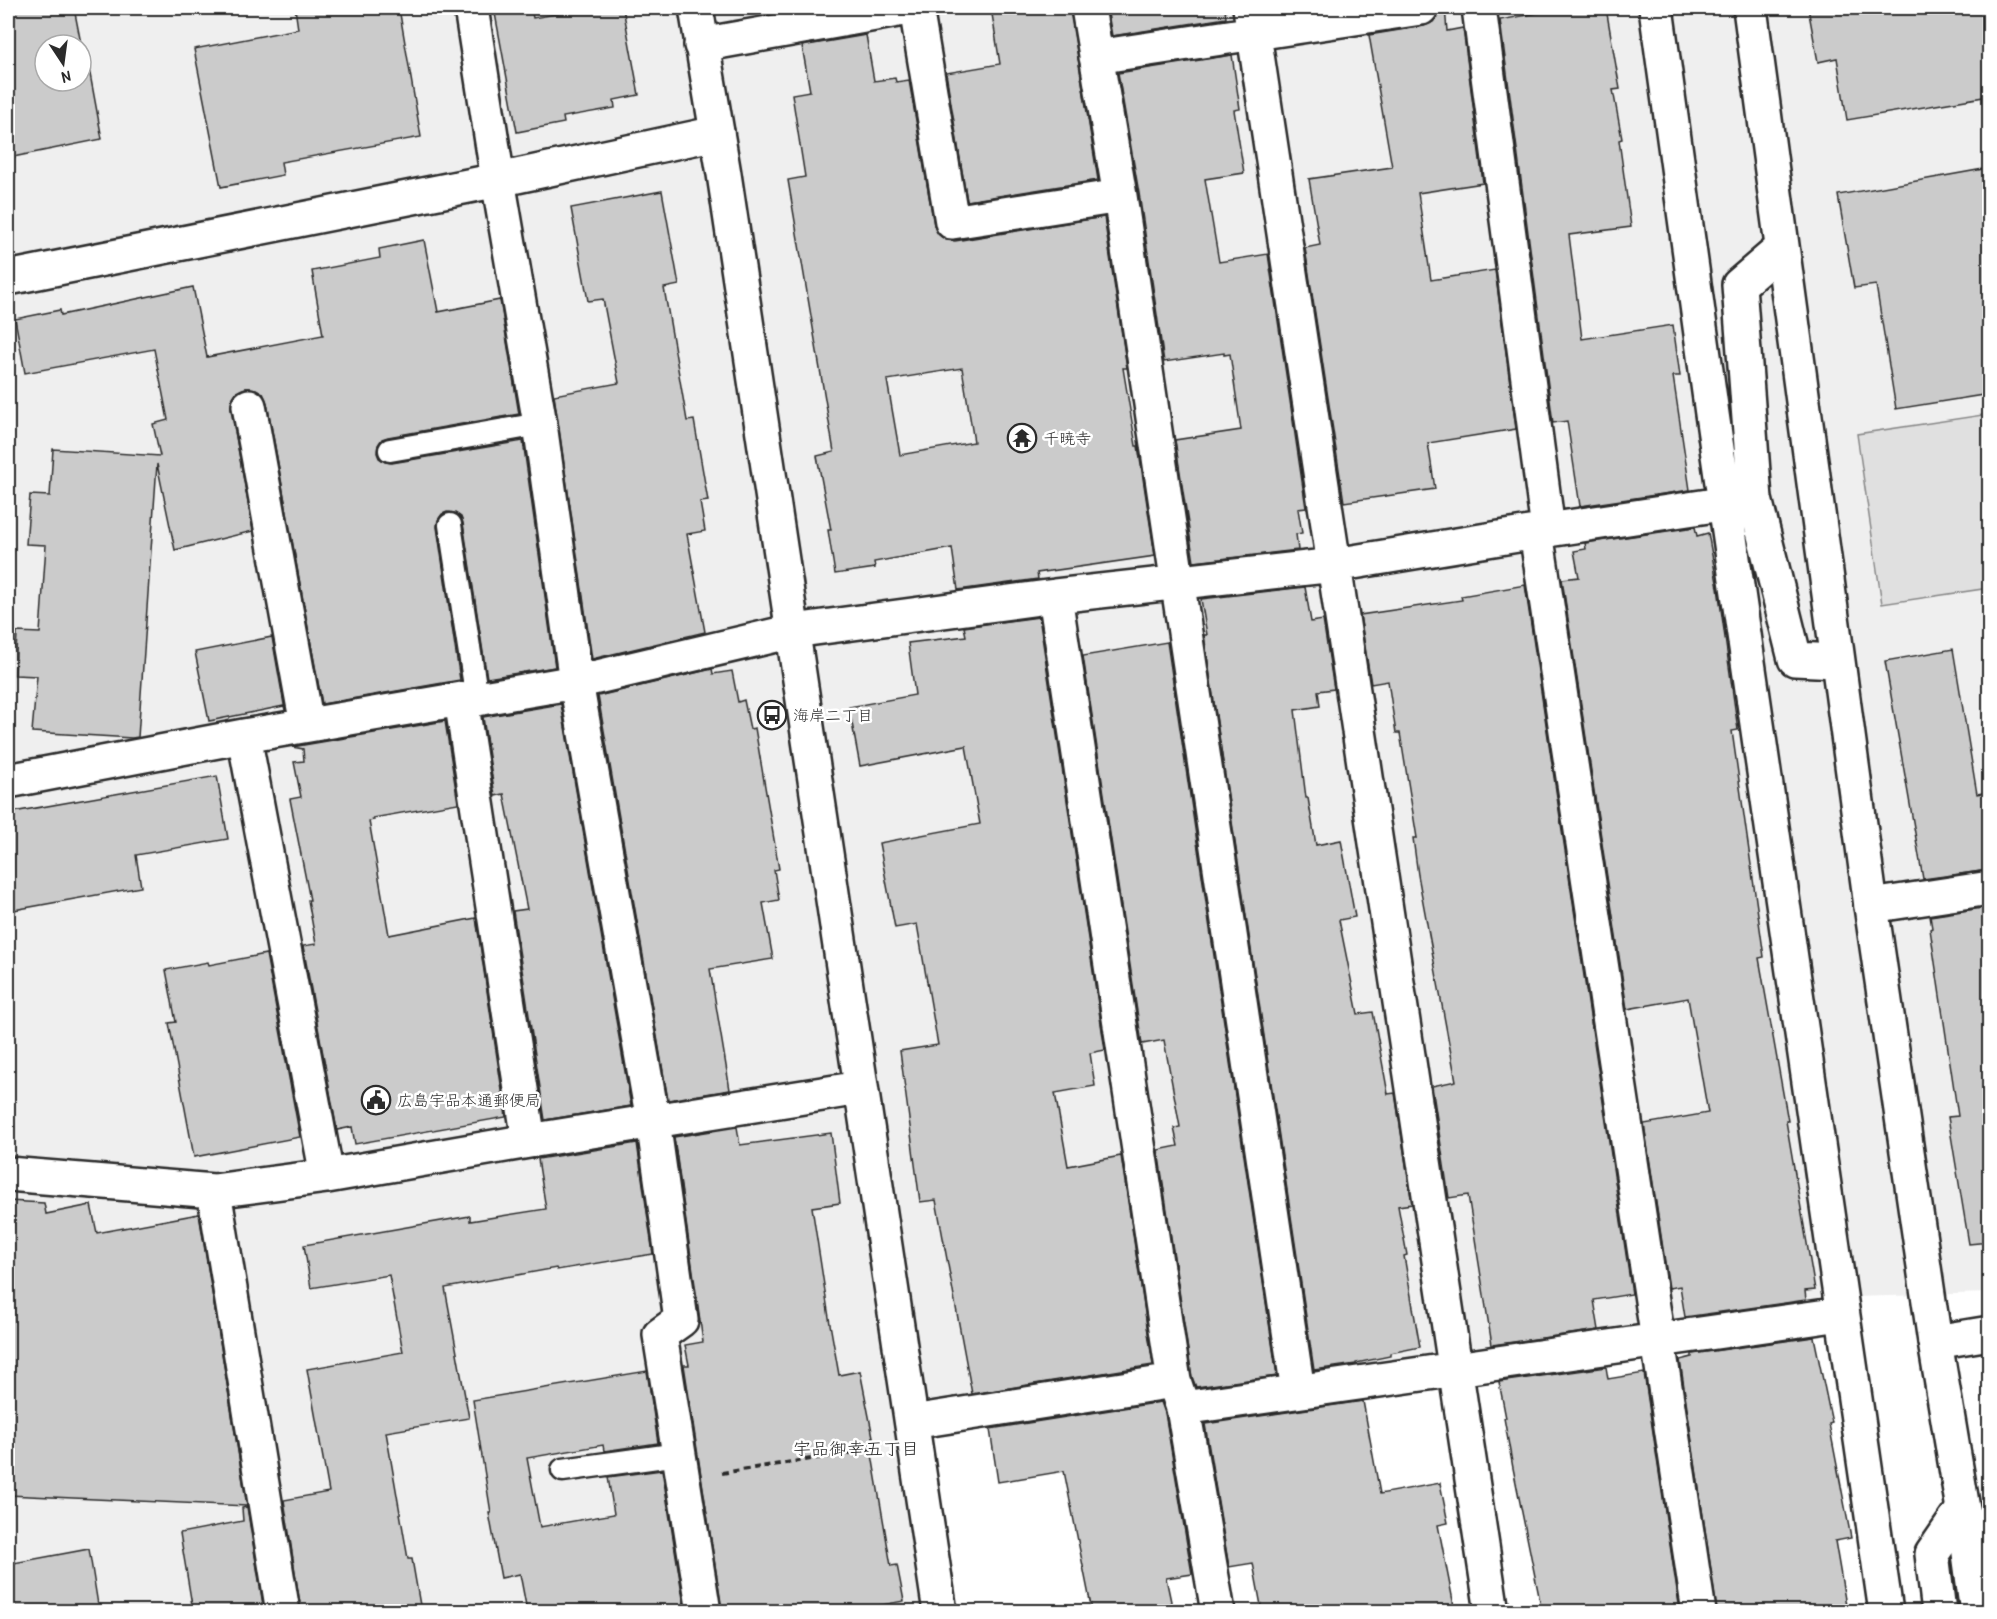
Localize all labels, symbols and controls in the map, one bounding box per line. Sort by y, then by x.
north arrow [33,33,93,93]
text: N [59,66,73,89]
temple icon: 千暁寺 [1006,422,1038,454]
place label: 千暁寺 [1043,427,1091,449]
bus stop icon: 海岸二丁目 [756,699,788,731]
place label: 海岸二丁目 [793,704,873,726]
public building icon: 広島宇品本通郵便局 [360,1084,392,1116]
place label: 広島宇品本通郵便局 [397,1089,541,1111]
district label: 宇品御幸五丁目 [793,1436,919,1461]

